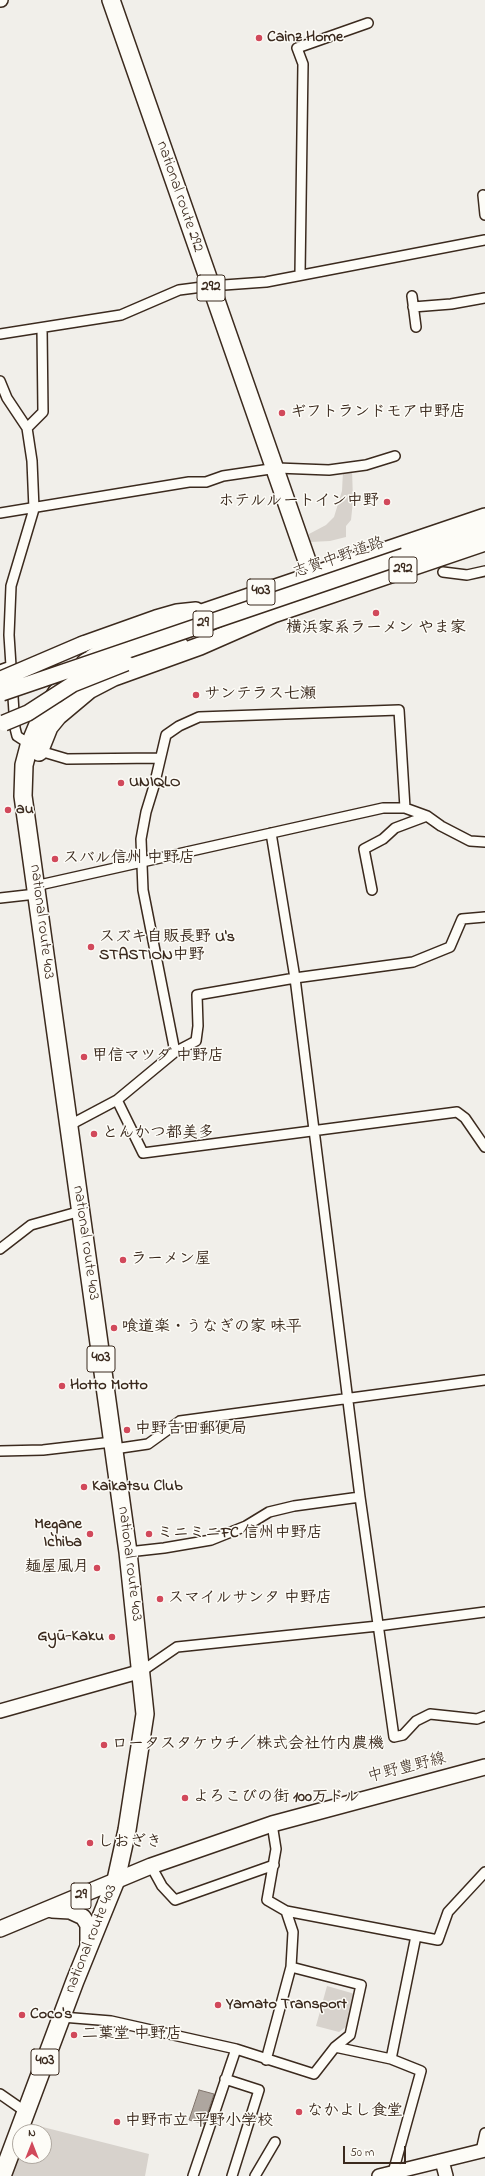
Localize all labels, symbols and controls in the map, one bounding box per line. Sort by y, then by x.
place label: Cainz Home [267,28,343,48]
marker: Cainz Home [254,33,264,43]
street label: national route 292 [151,139,207,255]
road number: 292 [197,275,225,301]
place label: ギフトランドモア中野店 [290,403,466,423]
marker: ギフトランドモア中野店 [277,408,287,418]
place label: ホテルルートイン中野 [218,492,379,512]
marker: ホテルルートイン中野 [382,497,392,507]
street label: 志賀中野道路 [290,534,388,584]
road number: 292 [389,557,417,583]
road number: 403 [247,579,275,605]
marker: 横浜家系ラーメン やま家 [371,608,381,618]
road number: 29 [193,611,213,637]
place label: 横浜家系ラーメン やま家 [286,619,466,639]
place label: サンテラス七瀬 [204,685,316,705]
marker: サンテラス七瀬 [191,690,201,700]
place label: UNIQLO [129,773,180,793]
marker: UNIQLO [116,778,126,788]
place label: au [16,800,34,820]
marker: au [3,805,13,815]
place label: スバル信州 中野店 [63,849,195,869]
marker: スバル信州 中野店 [50,854,60,864]
street label: national route 403 [24,864,58,980]
place label: スズキ自販長野 U's STASTION中野 [99,928,235,966]
marker: スズキ自販長野 U's STASTION中野 [86,942,96,952]
place label: 甲信マツダ 中野店 [92,1047,224,1067]
marker: 甲信マツダ 中野店 [79,1052,89,1062]
place label: とんかつ都美多 [102,1124,214,1144]
marker: とんかつ都美多 [89,1129,99,1139]
street label: national route 403 [67,1185,103,1301]
place label: ラーメン屋 [131,1250,211,1270]
marker: ラーメン屋 [118,1255,128,1265]
place label: 喰道楽・うなぎの家 味平 [122,1318,302,1338]
marker: 喰道楽・うなぎの家 味平 [109,1323,119,1333]
road number: 403 [87,1346,115,1372]
place label: Hotto Motto [70,1376,148,1396]
marker: Hotto Motto [57,1381,67,1391]
place label: 中野吉田郵便局 [135,1420,247,1440]
marker: 中野吉田郵便局 [122,1425,132,1435]
place label: Kaikatsu Club [92,1477,183,1497]
marker: Kaikatsu Club [79,1482,89,1492]
street label: national route 403 [112,1506,146,1622]
place label: Megane Ichiba [34,1515,82,1553]
place label: ミニミニFC 信州中野店 [157,1524,323,1544]
marker: Megane Ichiba [85,1529,95,1539]
marker: ミニミニFC 信州中野店 [144,1529,154,1539]
place label: 麺屋風月 [25,1558,89,1578]
marker: 麺屋風月 [92,1563,102,1573]
place label: スマイルサンタ 中野店 [168,1589,332,1609]
marker: スマイルサンタ 中野店 [155,1594,165,1604]
place label: Gyū-Kaku [37,1627,104,1647]
marker: Gyū-Kaku [107,1632,117,1642]
place label: ロータスタケウチ／株式会社竹内農機 [112,1735,384,1755]
marker: ロータスタケウチ／株式会社竹内農機 [99,1740,109,1750]
street label: 中野豊野線 [366,1750,448,1788]
place label: よろこびの街 100万ドル [193,1788,360,1808]
marker: よろこびの街 100万ドル [180,1793,190,1803]
place label: しおざき [98,1833,162,1853]
marker: しおざき [85,1838,95,1848]
street label: national route 403 [61,1882,123,1996]
road number: 29 [71,1883,91,1909]
place label: Yamato Transport [226,1995,347,2015]
marker: Yamato Transport [213,2000,223,2010]
place label: Coco's [30,2005,72,2025]
marker: Coco's [17,2010,27,2020]
place label: 二葉堂 中野店 [82,2025,182,2045]
marker: 二葉堂 中野店 [69,2030,79,2040]
road number: 403 [31,2049,59,2075]
place label: なかよし食堂 [307,2102,403,2122]
marker: なかよし食堂 [294,2107,304,2117]
place label: 中野市立 平野小学校 [125,2112,273,2132]
marker: 中野市立 平野小学校 [112,2117,122,2127]
north arrow [12,2124,52,2164]
text: N [28,2125,36,2141]
scale bar [345,2138,408,2164]
text: 50 m [350,2144,374,2162]

